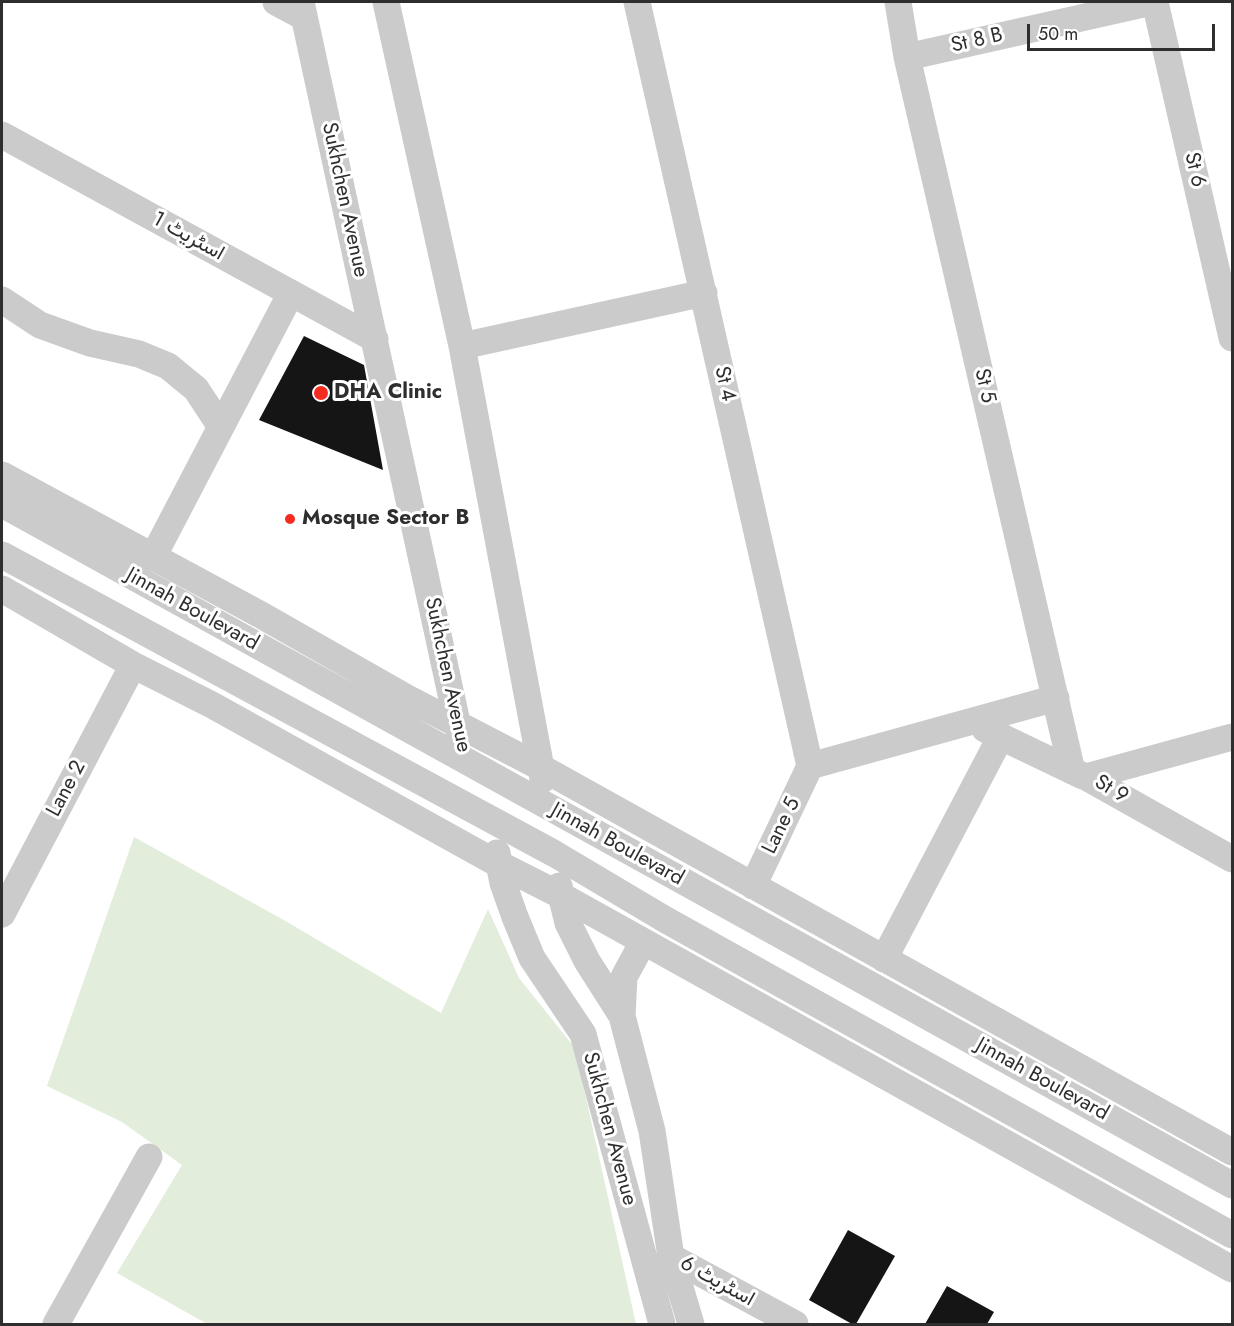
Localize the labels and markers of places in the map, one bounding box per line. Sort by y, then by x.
place label: DHA Clinic [334,380,442,406]
marker: DHA Clinic [312,384,330,402]
place label: Mosque Sector B [302,506,470,532]
marker: Mosque Sector B [283,512,297,526]

